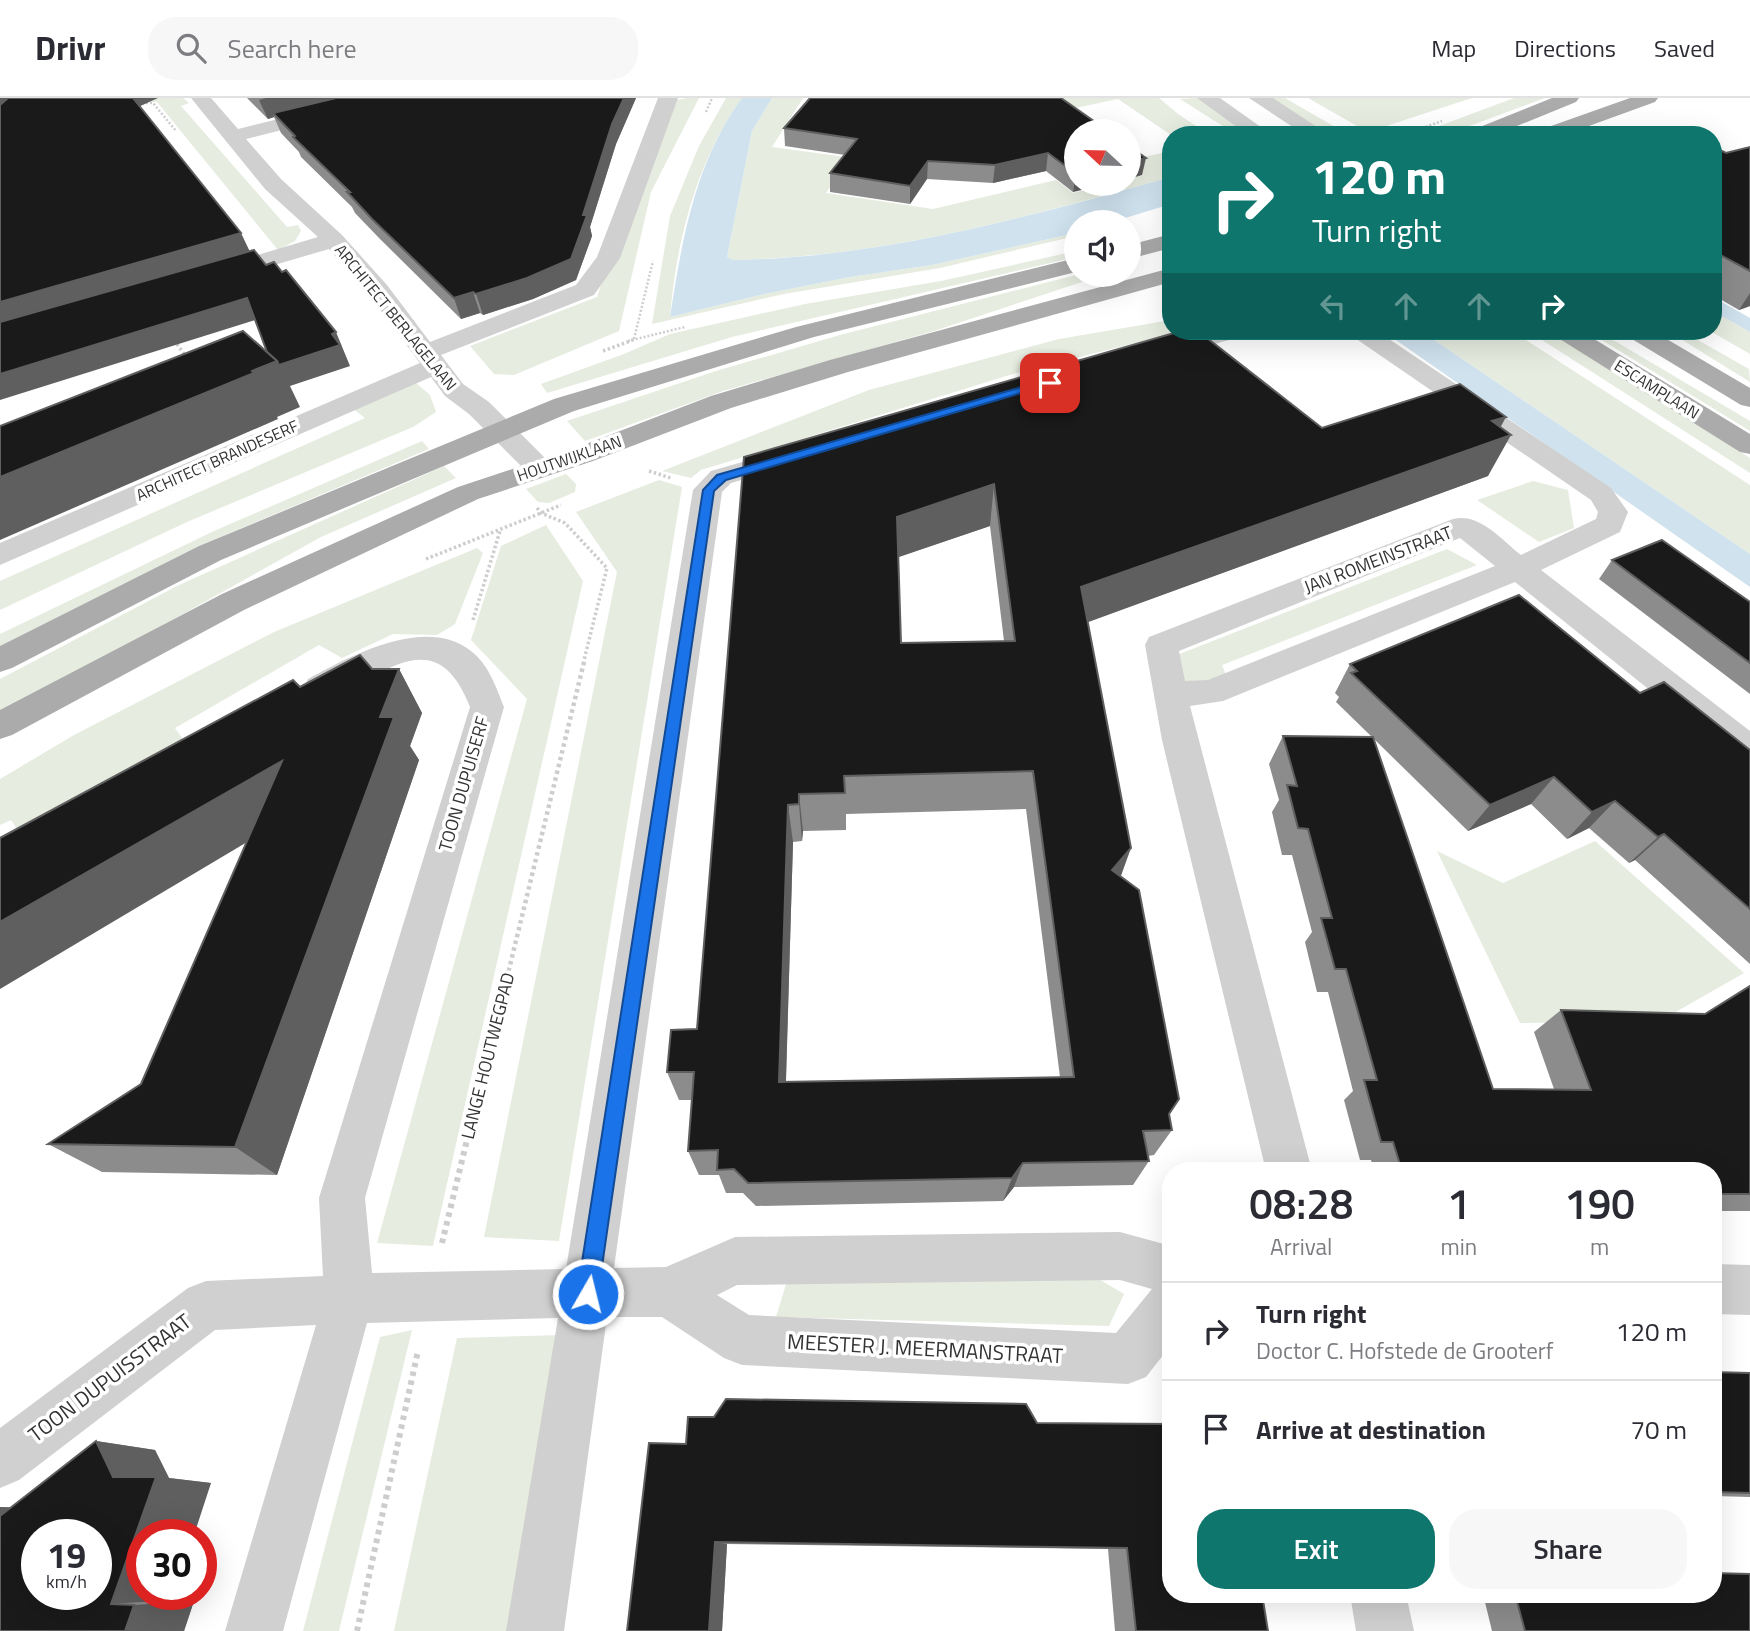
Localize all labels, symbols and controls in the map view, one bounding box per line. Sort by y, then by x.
search box [148,17,638,80]
text: Drivr [35,23,106,73]
icon: search [172,29,210,67]
text: Search here [228,29,357,68]
text: Map [1431,30,1476,66]
text: Directions [1514,30,1616,66]
text: Saved [1654,30,1715,66]
north arrow [1064,119,1141,196]
map controls [1064,119,1141,287]
text: 120 m [1312,138,1446,213]
icon: right [1197,154,1288,245]
text: Turn right [1312,206,1441,254]
button: sound [1064,210,1141,287]
street label: ARCHITECT BERLAGELAAN [329,239,463,395]
icon: left [1314,287,1352,325]
icon: ahead [1387,287,1425,325]
icon: ahead [1460,287,1498,325]
icon: right [1533,287,1571,325]
pin [1020,353,1080,413]
street label: ESCAMPLAAN [1610,353,1704,425]
icon: arrive [1031,364,1069,402]
street label: ARCHITECT BRANDESERF [132,413,302,507]
street label: HOUTWIJKLAAN [513,429,625,487]
street label: JAN ROMEINSTRAAT [1300,519,1456,600]
street label: TOON DUPUISERF [431,713,496,854]
street label: LANGE HOUTWEGPAD [454,970,521,1142]
text: 08:28 [1249,1171,1353,1235]
text: 1 [1447,1171,1471,1235]
text: 190 [1564,1171,1635,1235]
text: Arrival [1270,1229,1332,1264]
text: min [1440,1229,1477,1264]
text: m [1590,1229,1609,1264]
position arrow [551,1257,625,1331]
text: Turn right [1256,1294,1367,1333]
street label: TOON DUPUISSTRAAT [21,1305,198,1449]
icon: right [1197,1312,1235,1350]
text: 120 m [1616,1312,1687,1351]
street label: MEESTER J. MEERMANSTRAAT [786,1325,1064,1371]
text: Doctor C. Hofstede de Grooterf [1256,1333,1553,1368]
icon: arrive [1197,1410,1235,1448]
text: Arrive at destination [1256,1410,1486,1449]
text: 70 m [1630,1410,1687,1449]
button: Exit [1197,1509,1435,1589]
button: Share [1449,1509,1687,1589]
speed limit sign: 30 [126,1519,217,1610]
text: 19 [47,1528,86,1582]
text: km/h [46,1568,87,1595]

